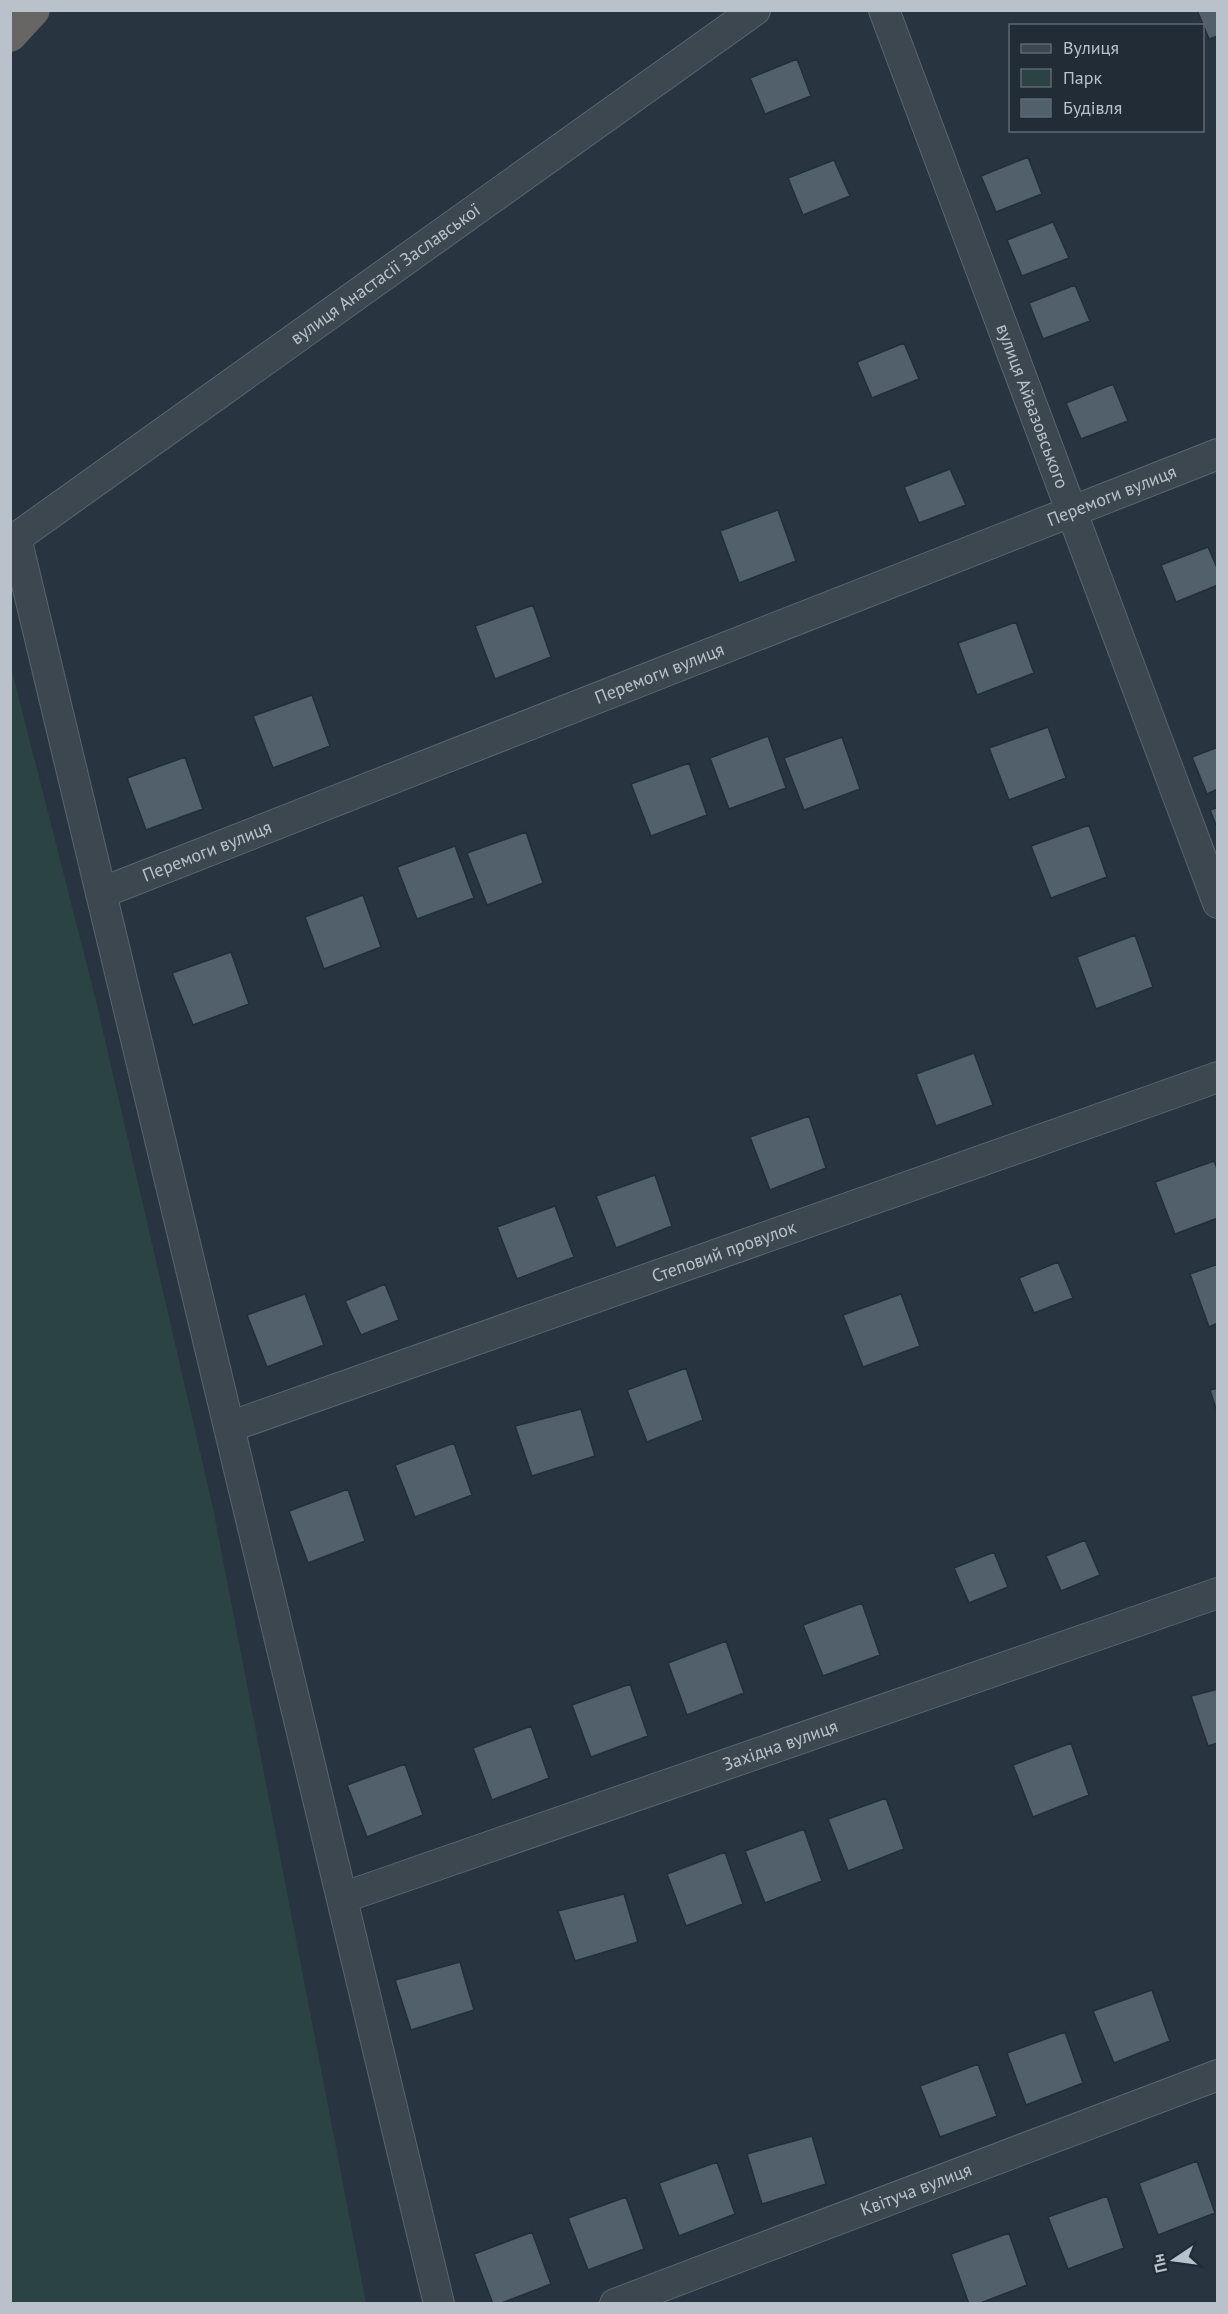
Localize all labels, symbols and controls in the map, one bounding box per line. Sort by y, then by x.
legend [1009,24,1204,132]
text: Вулиця [1063,36,1119,59]
text: Парк [1063,66,1103,89]
text: Будівля [1063,96,1122,119]
street label: вулиця Анастасії Заславської [286,198,485,349]
street label: вулиця Айвазовського [991,320,1074,492]
street label: Перемоги вулиця [1044,460,1180,531]
street label: Перемоги вулиця [591,637,727,709]
street label: Перемоги вулиця [139,815,275,887]
street label: Степовий провулок [649,1215,799,1287]
street label: Західна вулиця [719,1714,841,1776]
street label: Квітуча вулиця [857,2158,975,2221]
north arrow [1144,2230,1204,2290]
text: Пн [1148,2252,1171,2275]

